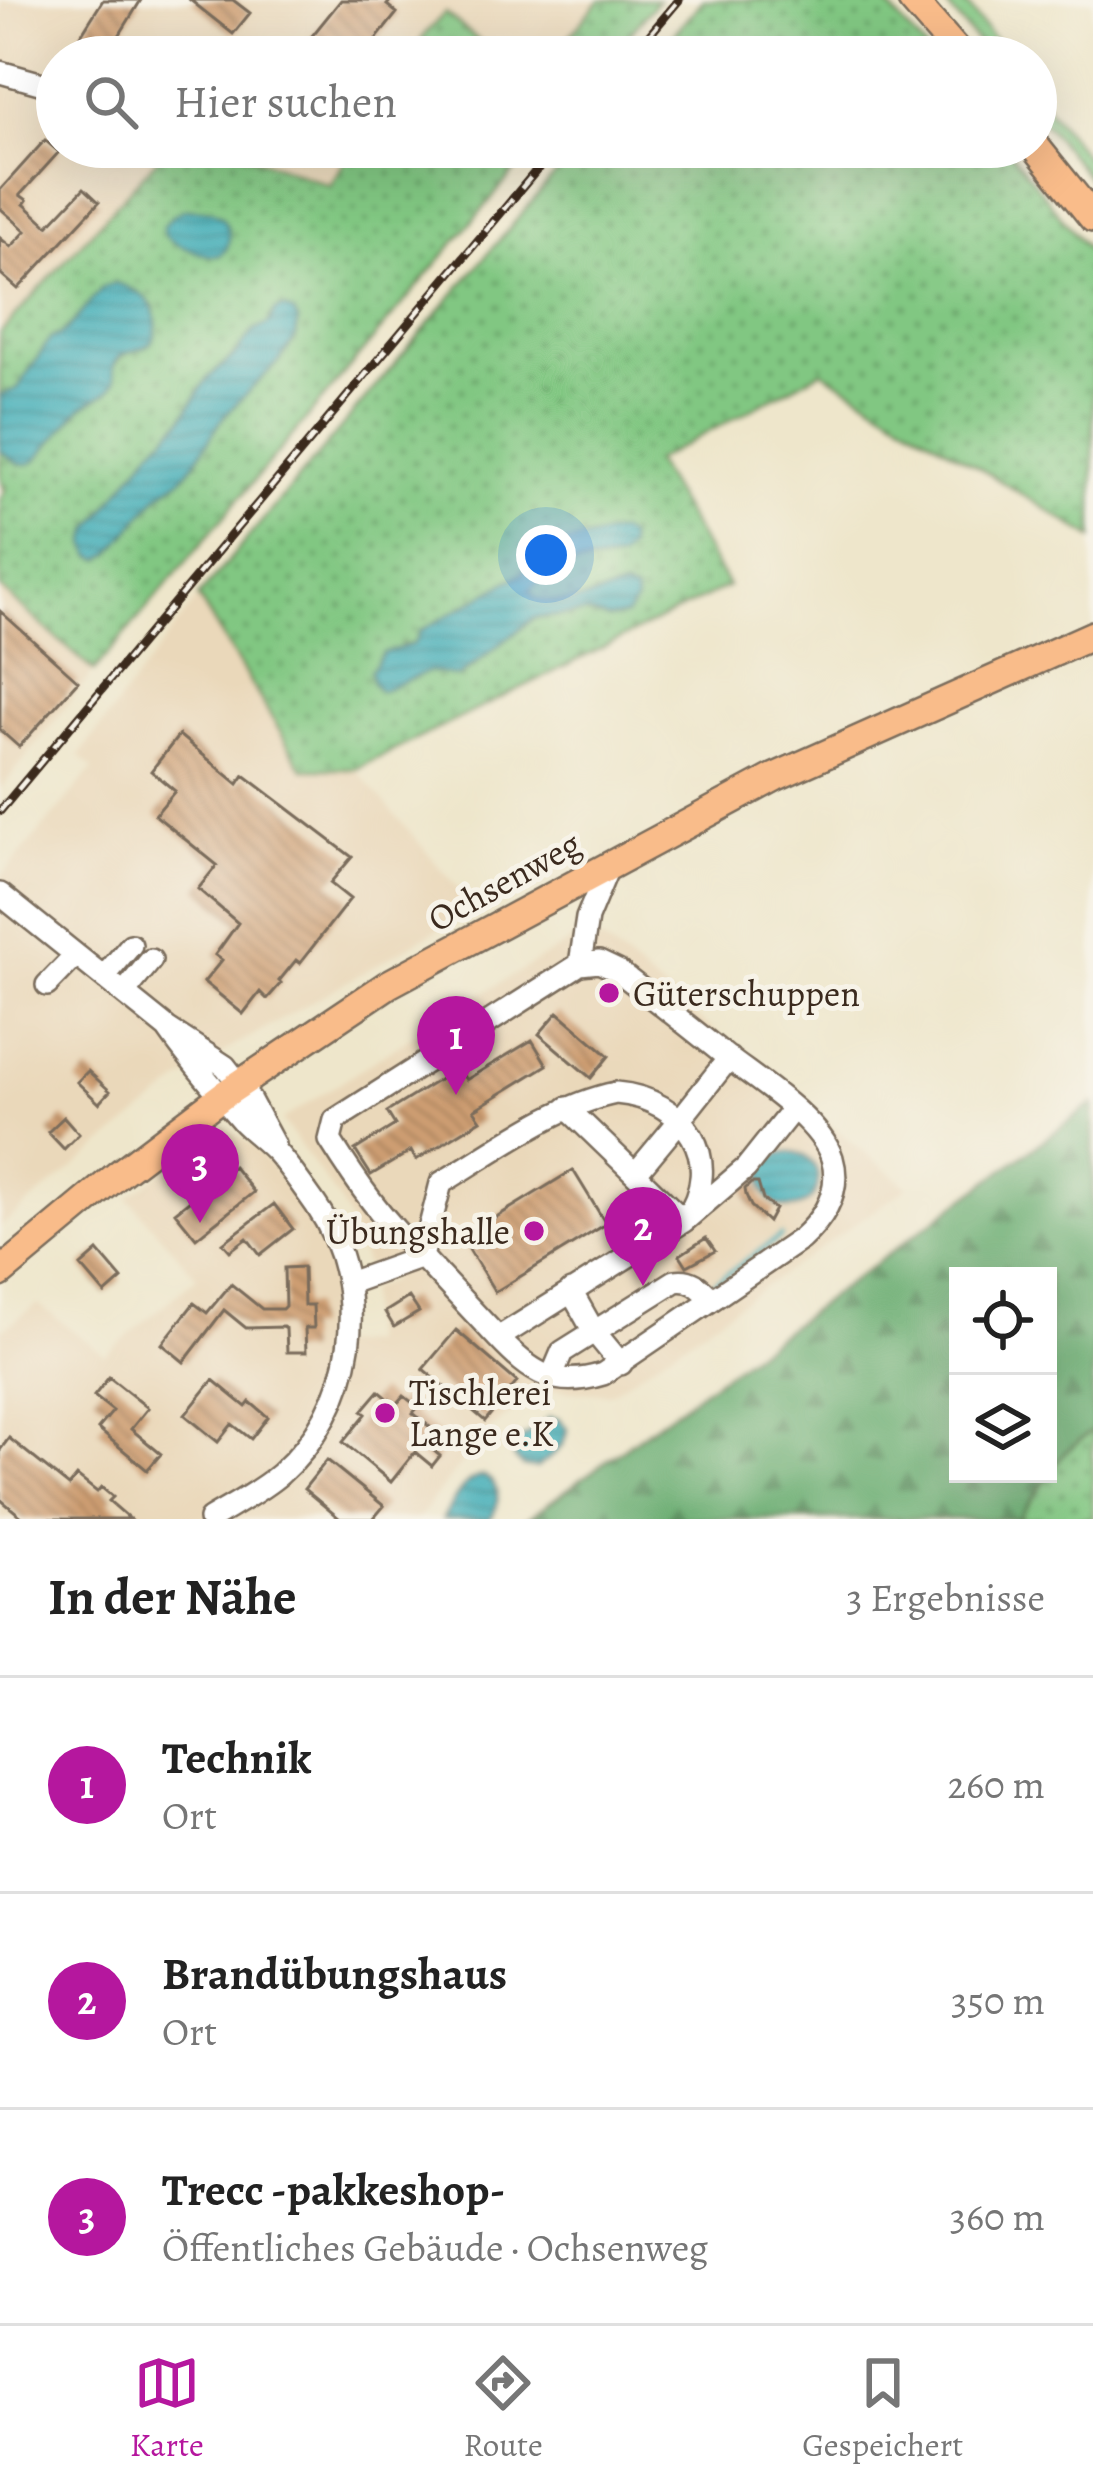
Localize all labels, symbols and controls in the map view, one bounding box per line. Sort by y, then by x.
search box [36,36,1057,168]
icon: search [78,69,144,135]
text: Hier suchen [174,71,397,133]
your location [516,525,576,585]
street label: Ochsenweg [419,819,589,943]
place label: Güterschuppen [633,969,860,1018]
marker: Güterschuppen [596,980,622,1006]
pin: 1 [417,996,495,1095]
pin: 3 [161,1124,239,1223]
pin: 2 [604,1187,682,1286]
place label: Übungshalle [326,1207,510,1256]
marker: Übungshalle [521,1218,547,1244]
map controls [949,1267,1057,1483]
button: locate [949,1267,1057,1375]
place label: Tischlerei Lange e.K [409,1368,554,1458]
button: layers [949,1375,1057,1483]
marker: Tischlerei Lange e.K [372,1400,398,1426]
text: In der Nähe [48,1562,297,1632]
text: 3 Ergebnisse [846,1571,1045,1624]
text: Technik [162,1727,312,1789]
text: 1 [80,1758,94,1811]
text: 260 m [947,1758,1045,1811]
text: Ort [162,1789,217,1842]
text: Brandübungshaus [162,1943,507,2005]
text: 2 [78,1974,96,2027]
text: 350 m [951,1974,1045,2027]
text: Ort [162,2005,217,2058]
text: Trecc -pakkeshop- [162,2159,505,2221]
text: 3 [79,2190,95,2243]
text: 360 m [950,2190,1045,2243]
text: Öffentliches Gebäude · Ochsenweg [162,2221,708,2274]
tab: Karte [130,2350,204,2467]
tab: Route [464,2350,543,2467]
tab: Gespeichert [802,2350,963,2467]

